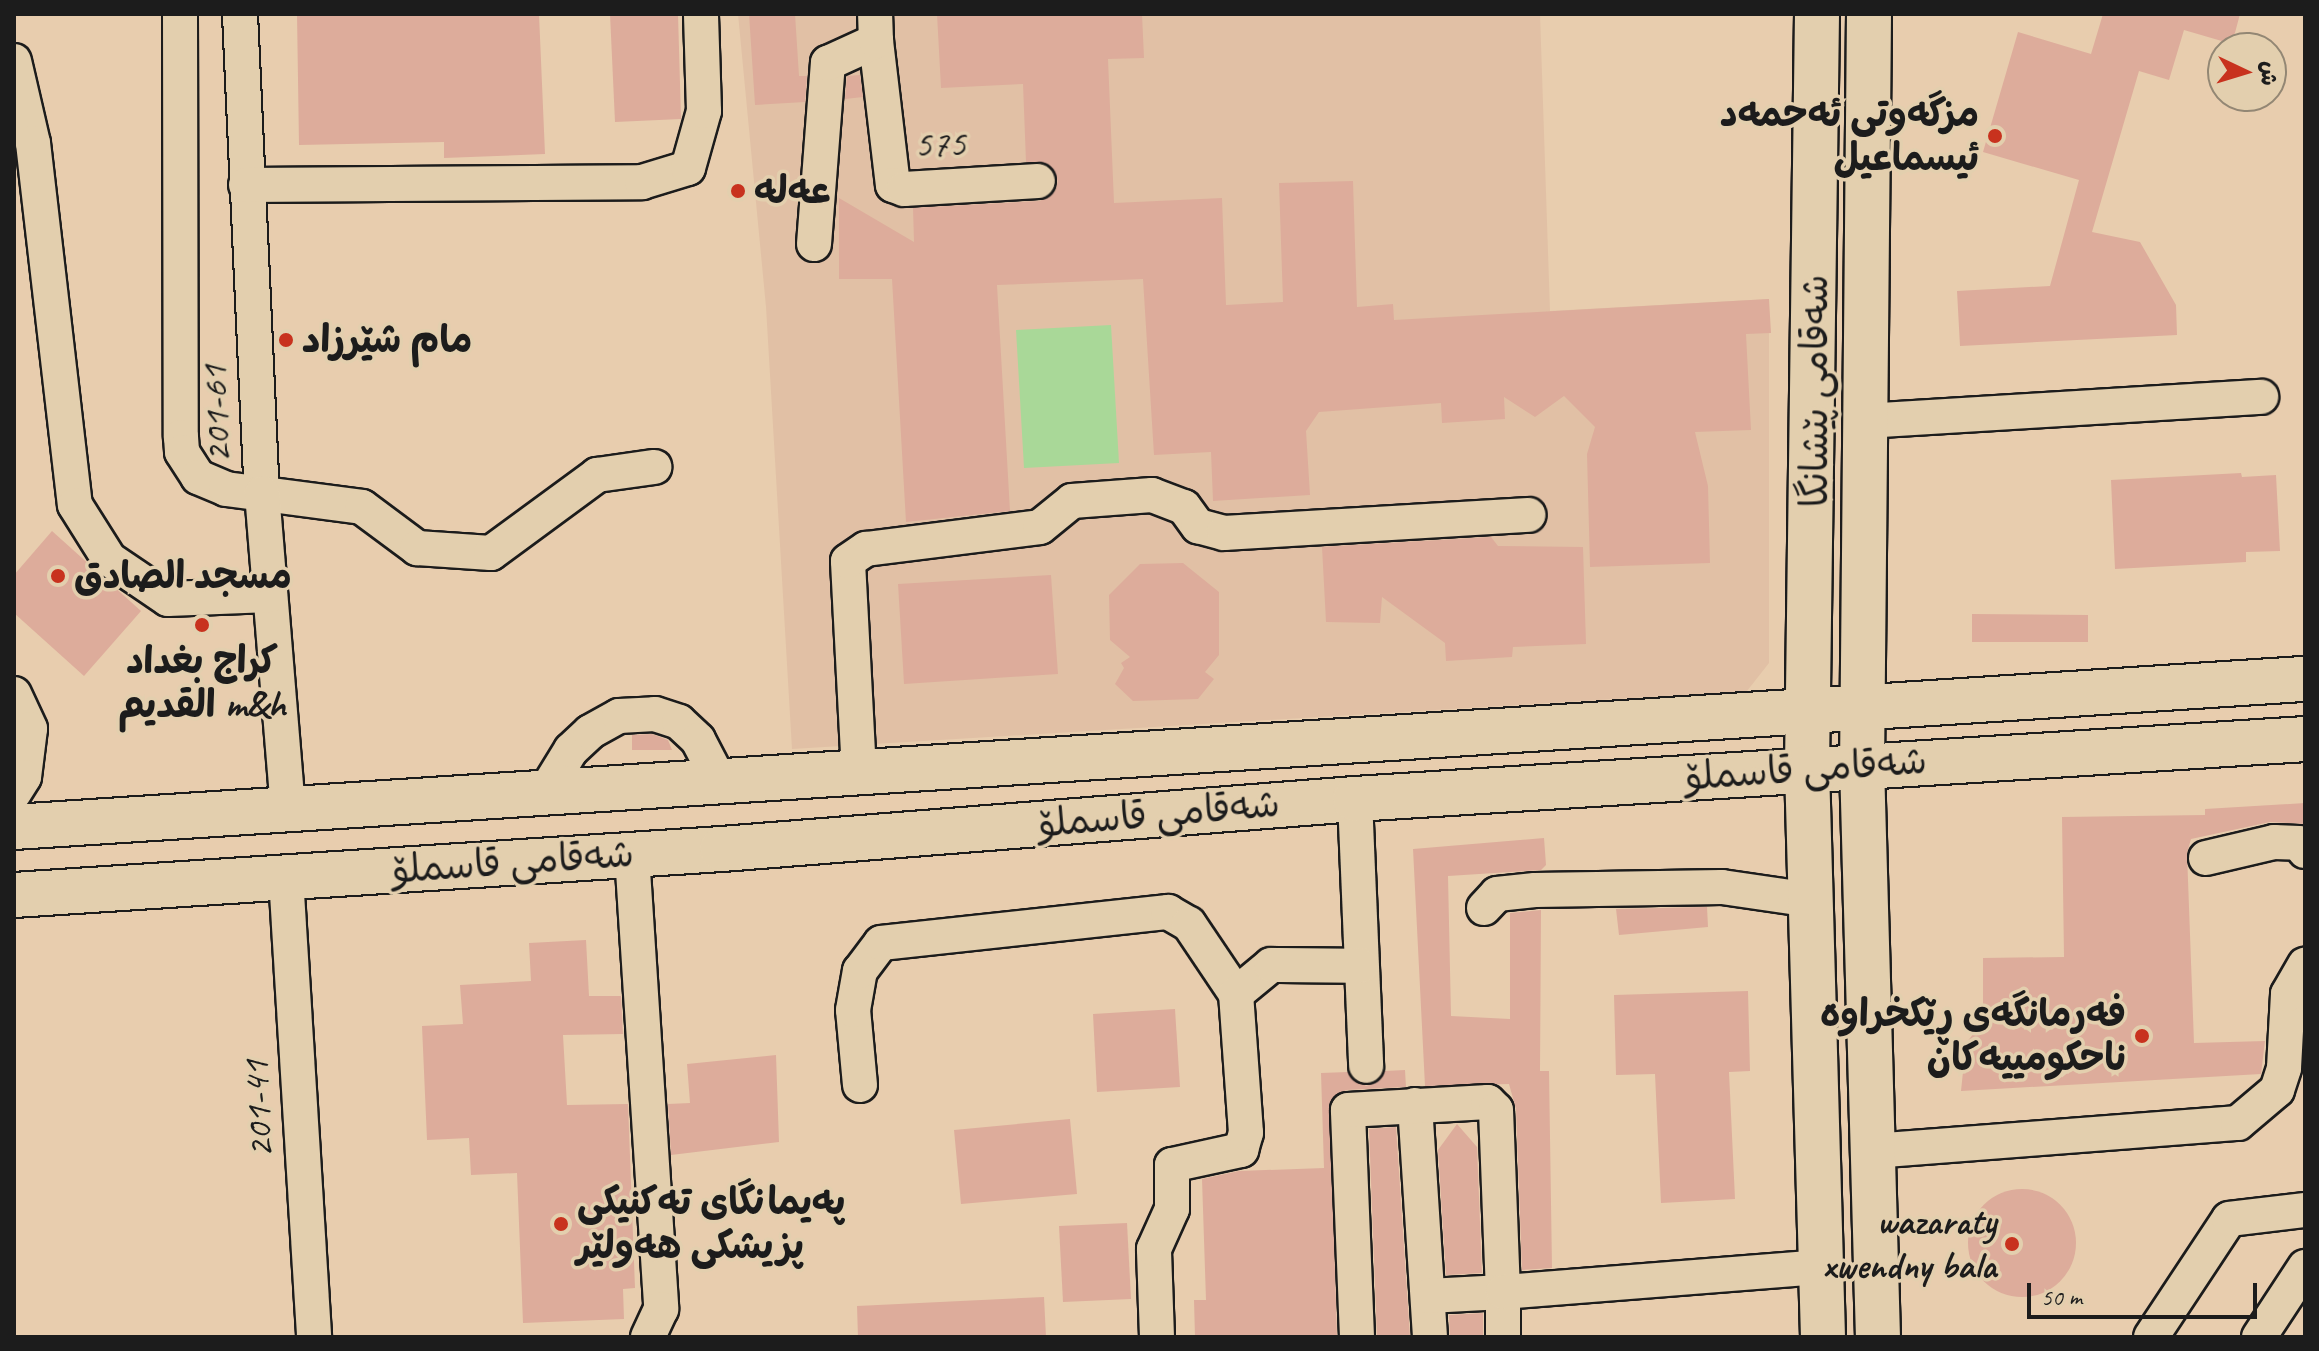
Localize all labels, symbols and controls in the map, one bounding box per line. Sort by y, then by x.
north arrow [2207,32,2287,112]
text: ش [2254,60,2284,87]
place label: مزگەوتی ئەحمەد ئیسماعیل [1720,91,1979,180]
street label: 575 [914,121,966,167]
marker: مزگەوتی ئەحمەد ئیسماعیل [1986,127,2004,145]
place label: عەلە [754,168,830,214]
marker: عەلە [729,182,747,200]
street label: شەقامی پێشانگا [1792,275,1838,507]
place label: مام شێرزاد [302,317,472,363]
marker: مام شێرزاد [277,331,295,349]
street label: 201-61 [191,364,241,464]
place label: مسجد الصادق [74,553,292,599]
marker: مسجد الصادق [49,567,67,585]
marker: كراج بغداد القديم m&h [193,616,211,634]
place label: كراج بغداد القديم m&h [118,638,286,728]
street label: شەقامی قاسملۆ [1684,738,1928,800]
street label: شەقامی قاسملۆ [1036,781,1282,847]
street label: شەقامی قاسملۆ [391,831,635,893]
place label: فەرمانگەی ڕێکخراوە ناحکومییەکان [1820,991,2126,1080]
marker: فەرمانگەی ڕێکخراوە ناحکومییەکان [2133,1027,2151,1045]
street label: 201-41 [233,1059,283,1159]
place label: پەیمانگای تەکنیکی پزیشکی هەولێر [577,1179,845,1268]
place label: wazaraty xwendny bala [1823,1199,1996,1288]
marker: پەیمانگای تەکنیکی پزیشکی هەولێر [552,1215,570,1233]
marker: wazaraty xwendny bala [2003,1235,2021,1253]
scale bar [2031,1267,2261,1317]
text: 50 m [2041,1282,2082,1312]

